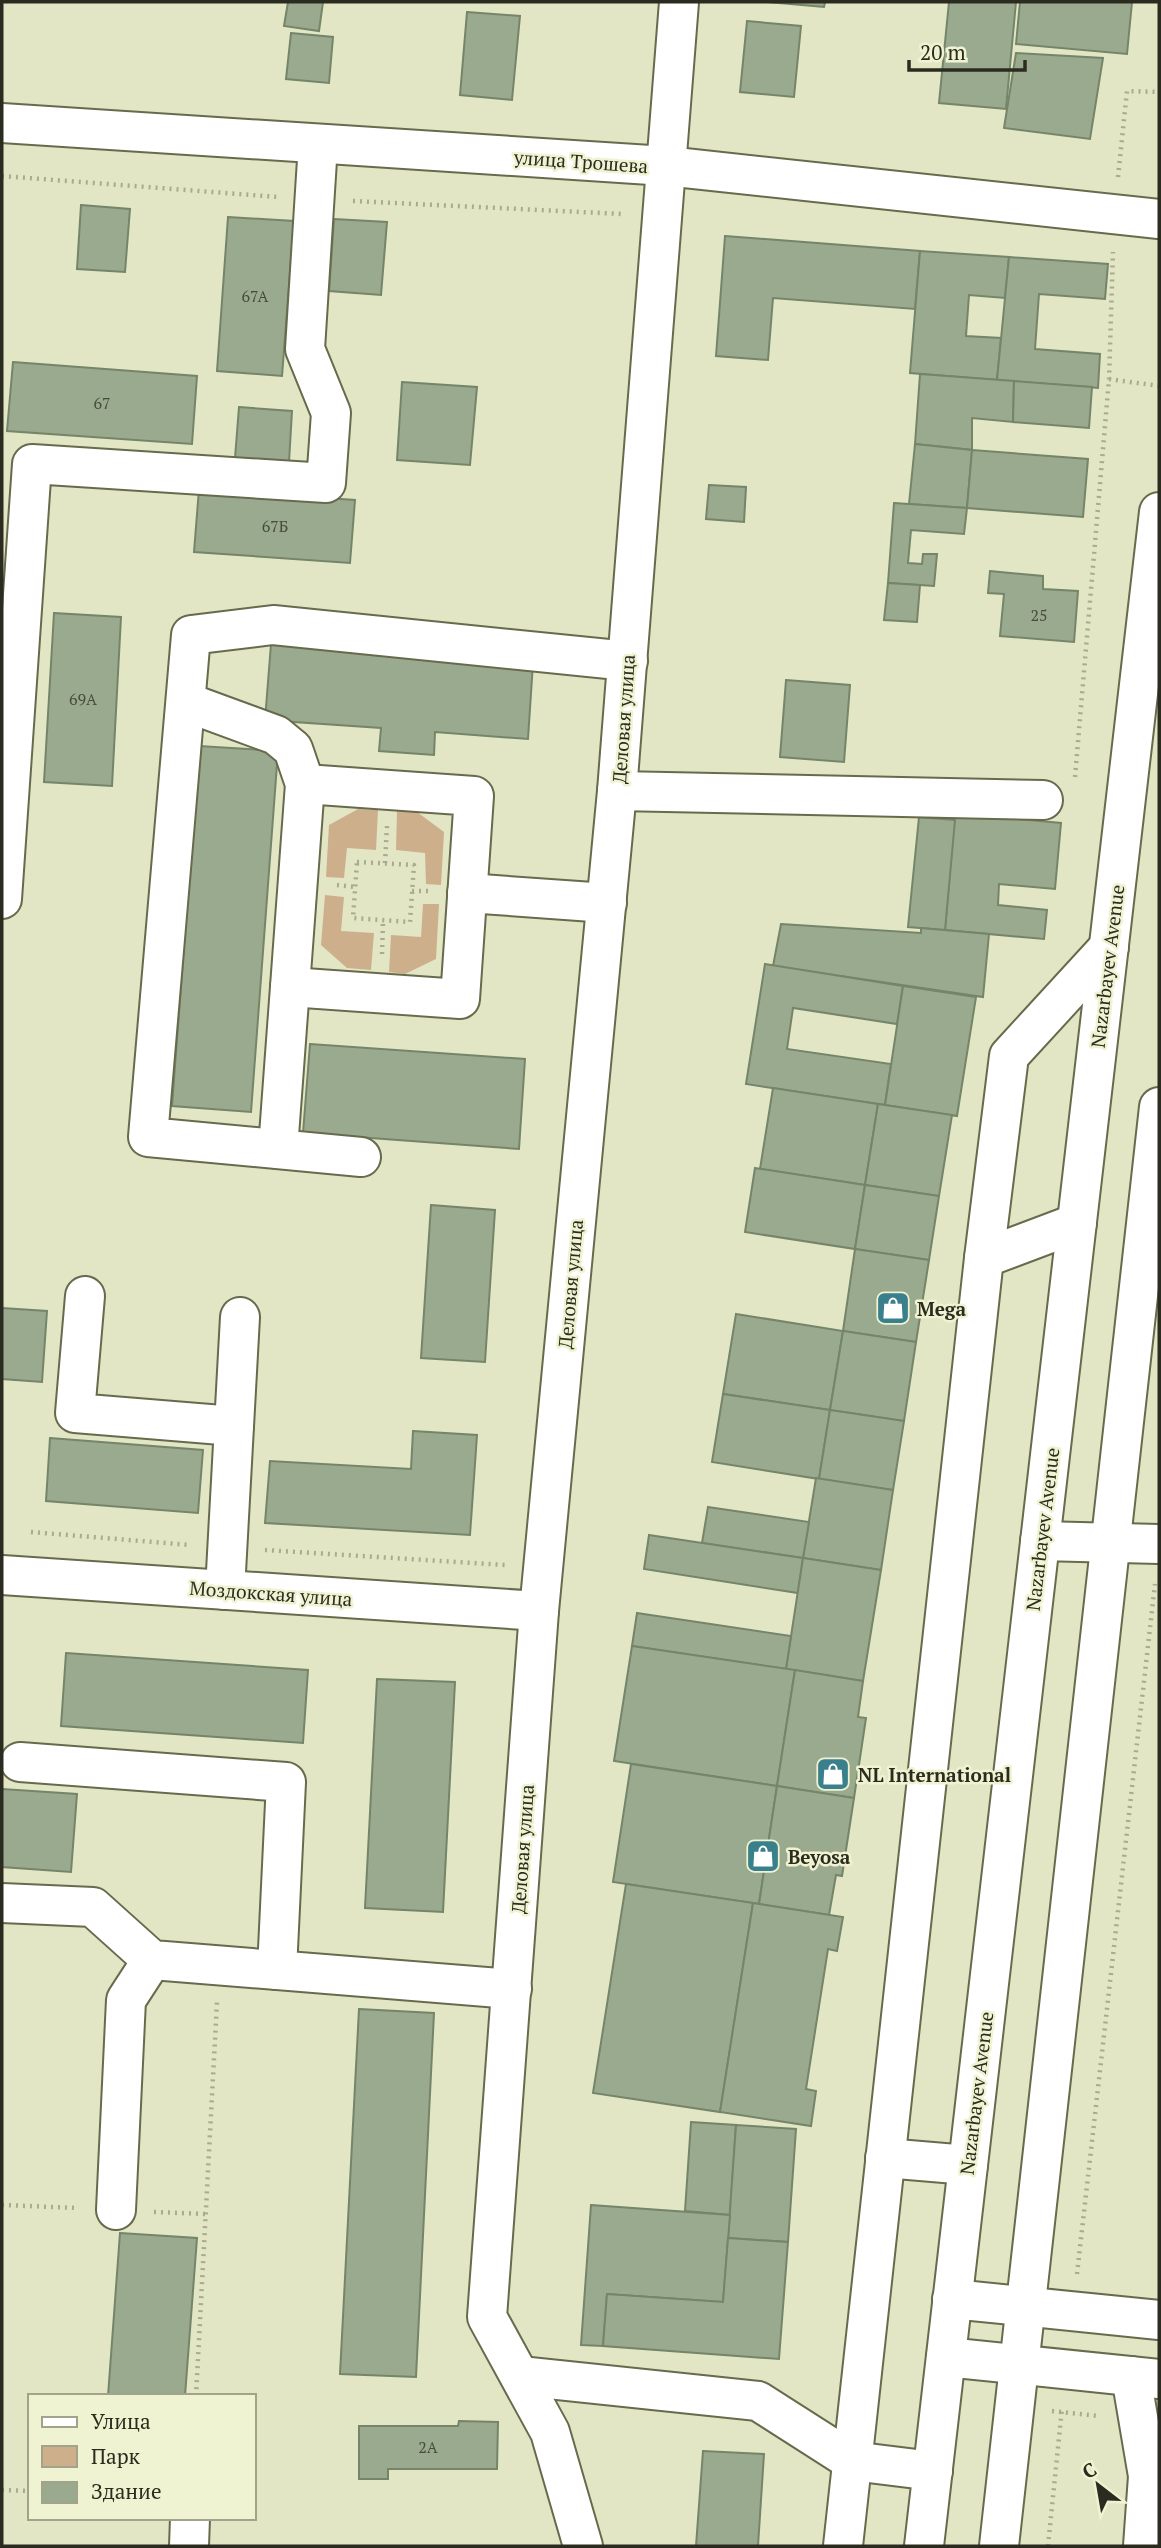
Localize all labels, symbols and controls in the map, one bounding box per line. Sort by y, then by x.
scale bar [909,28,1024,72]
text: 20 m [920,38,966,66]
street label: улица Трошева [512,144,649,178]
house number: 67А [242,285,268,307]
house number: 67 [93,392,111,414]
house number: 67Б [262,515,288,537]
house number: 25 [1030,604,1048,626]
street label: Деловая улица [606,653,640,784]
house number: 69А [69,688,97,710]
street label: Nazarbayev Avenue [1085,883,1129,1049]
street label: Деловая улица [552,1218,588,1350]
shop icon: Mega [874,1289,912,1327]
place label: Mega [917,1296,967,1321]
street label: Nazarbayev Avenue [1020,1446,1064,1612]
street label: Моздокская улица [189,1575,354,1611]
shop icon: NL International [814,1755,852,1793]
place label: NL International [858,1762,1011,1787]
street label: Деловая улица [505,1783,539,1914]
shop icon: Beyosa [744,1837,782,1875]
place label: Beyosa [788,1844,851,1869]
street label: Nazarbayev Avenue [954,2010,998,2176]
legend [28,2394,256,2520]
text: Улица [91,2407,151,2435]
house number: 2А [418,2436,438,2458]
text: Парк [91,2442,141,2470]
north arrow [1063,2450,1133,2520]
text: С [1077,2456,1101,2484]
text: Здание [91,2477,162,2505]

